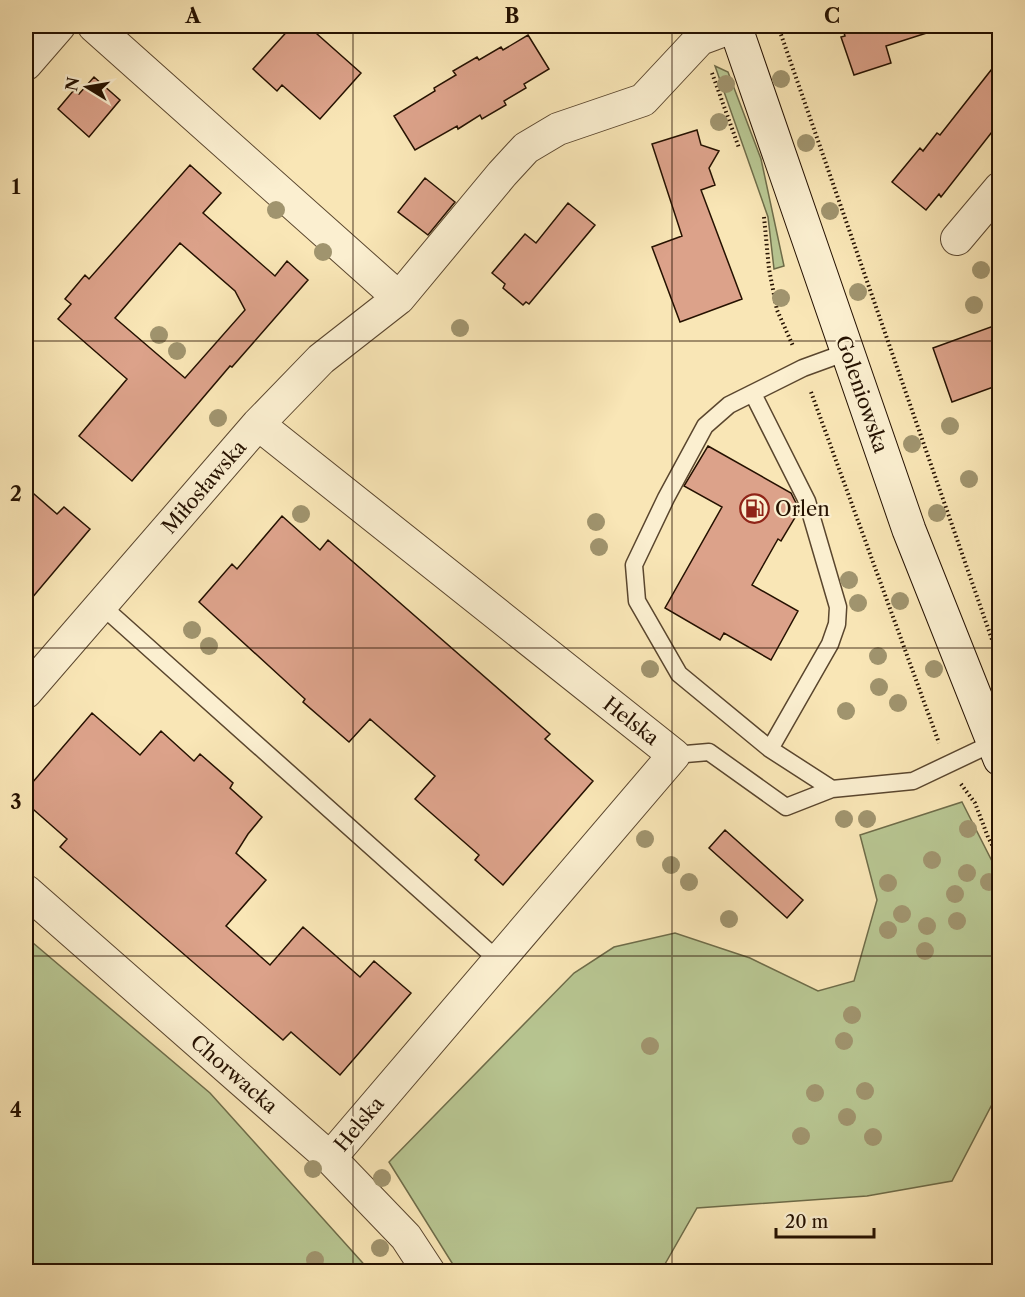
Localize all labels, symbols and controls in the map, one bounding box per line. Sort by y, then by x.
text: A [184,4,201,28]
text: B [505,4,520,28]
text: C [824,4,840,28]
north arrow [57,57,117,117]
text: N [61,75,83,93]
text: 1 [12,175,21,199]
street label: Goleniowska [831,332,893,456]
street label: Miłosławska [157,435,251,539]
text: 2 [10,482,22,506]
fuel station icon: Orlen [738,493,770,525]
place label: Orlen [775,497,830,521]
street label: Helska [598,692,664,751]
text: 3 [10,790,22,814]
street label: Chorwacka [186,1030,283,1119]
street label: Helska [329,1091,389,1156]
text: 4 [10,1098,22,1122]
scale bar [776,1201,874,1239]
text: 20 m [785,1211,829,1233]

